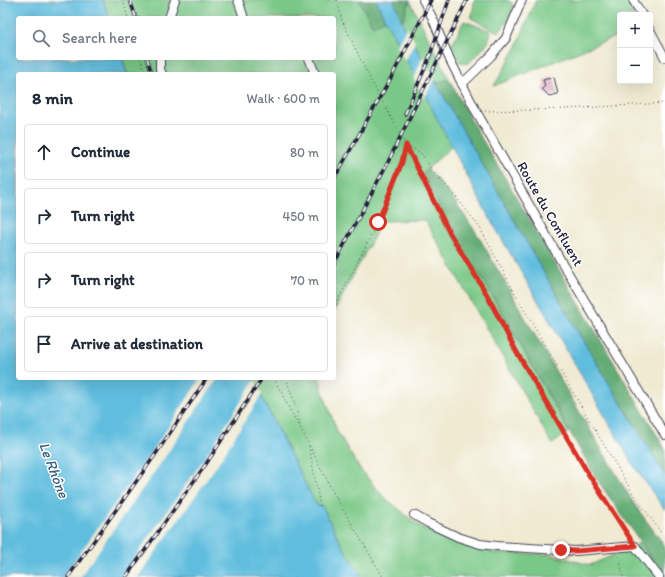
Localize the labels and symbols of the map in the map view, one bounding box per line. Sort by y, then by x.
street label: Route du Confluent [513,159,587,269]
route start [369,213,387,231]
water label: Le Rhône [35,440,73,501]
route end [552,541,570,559]

